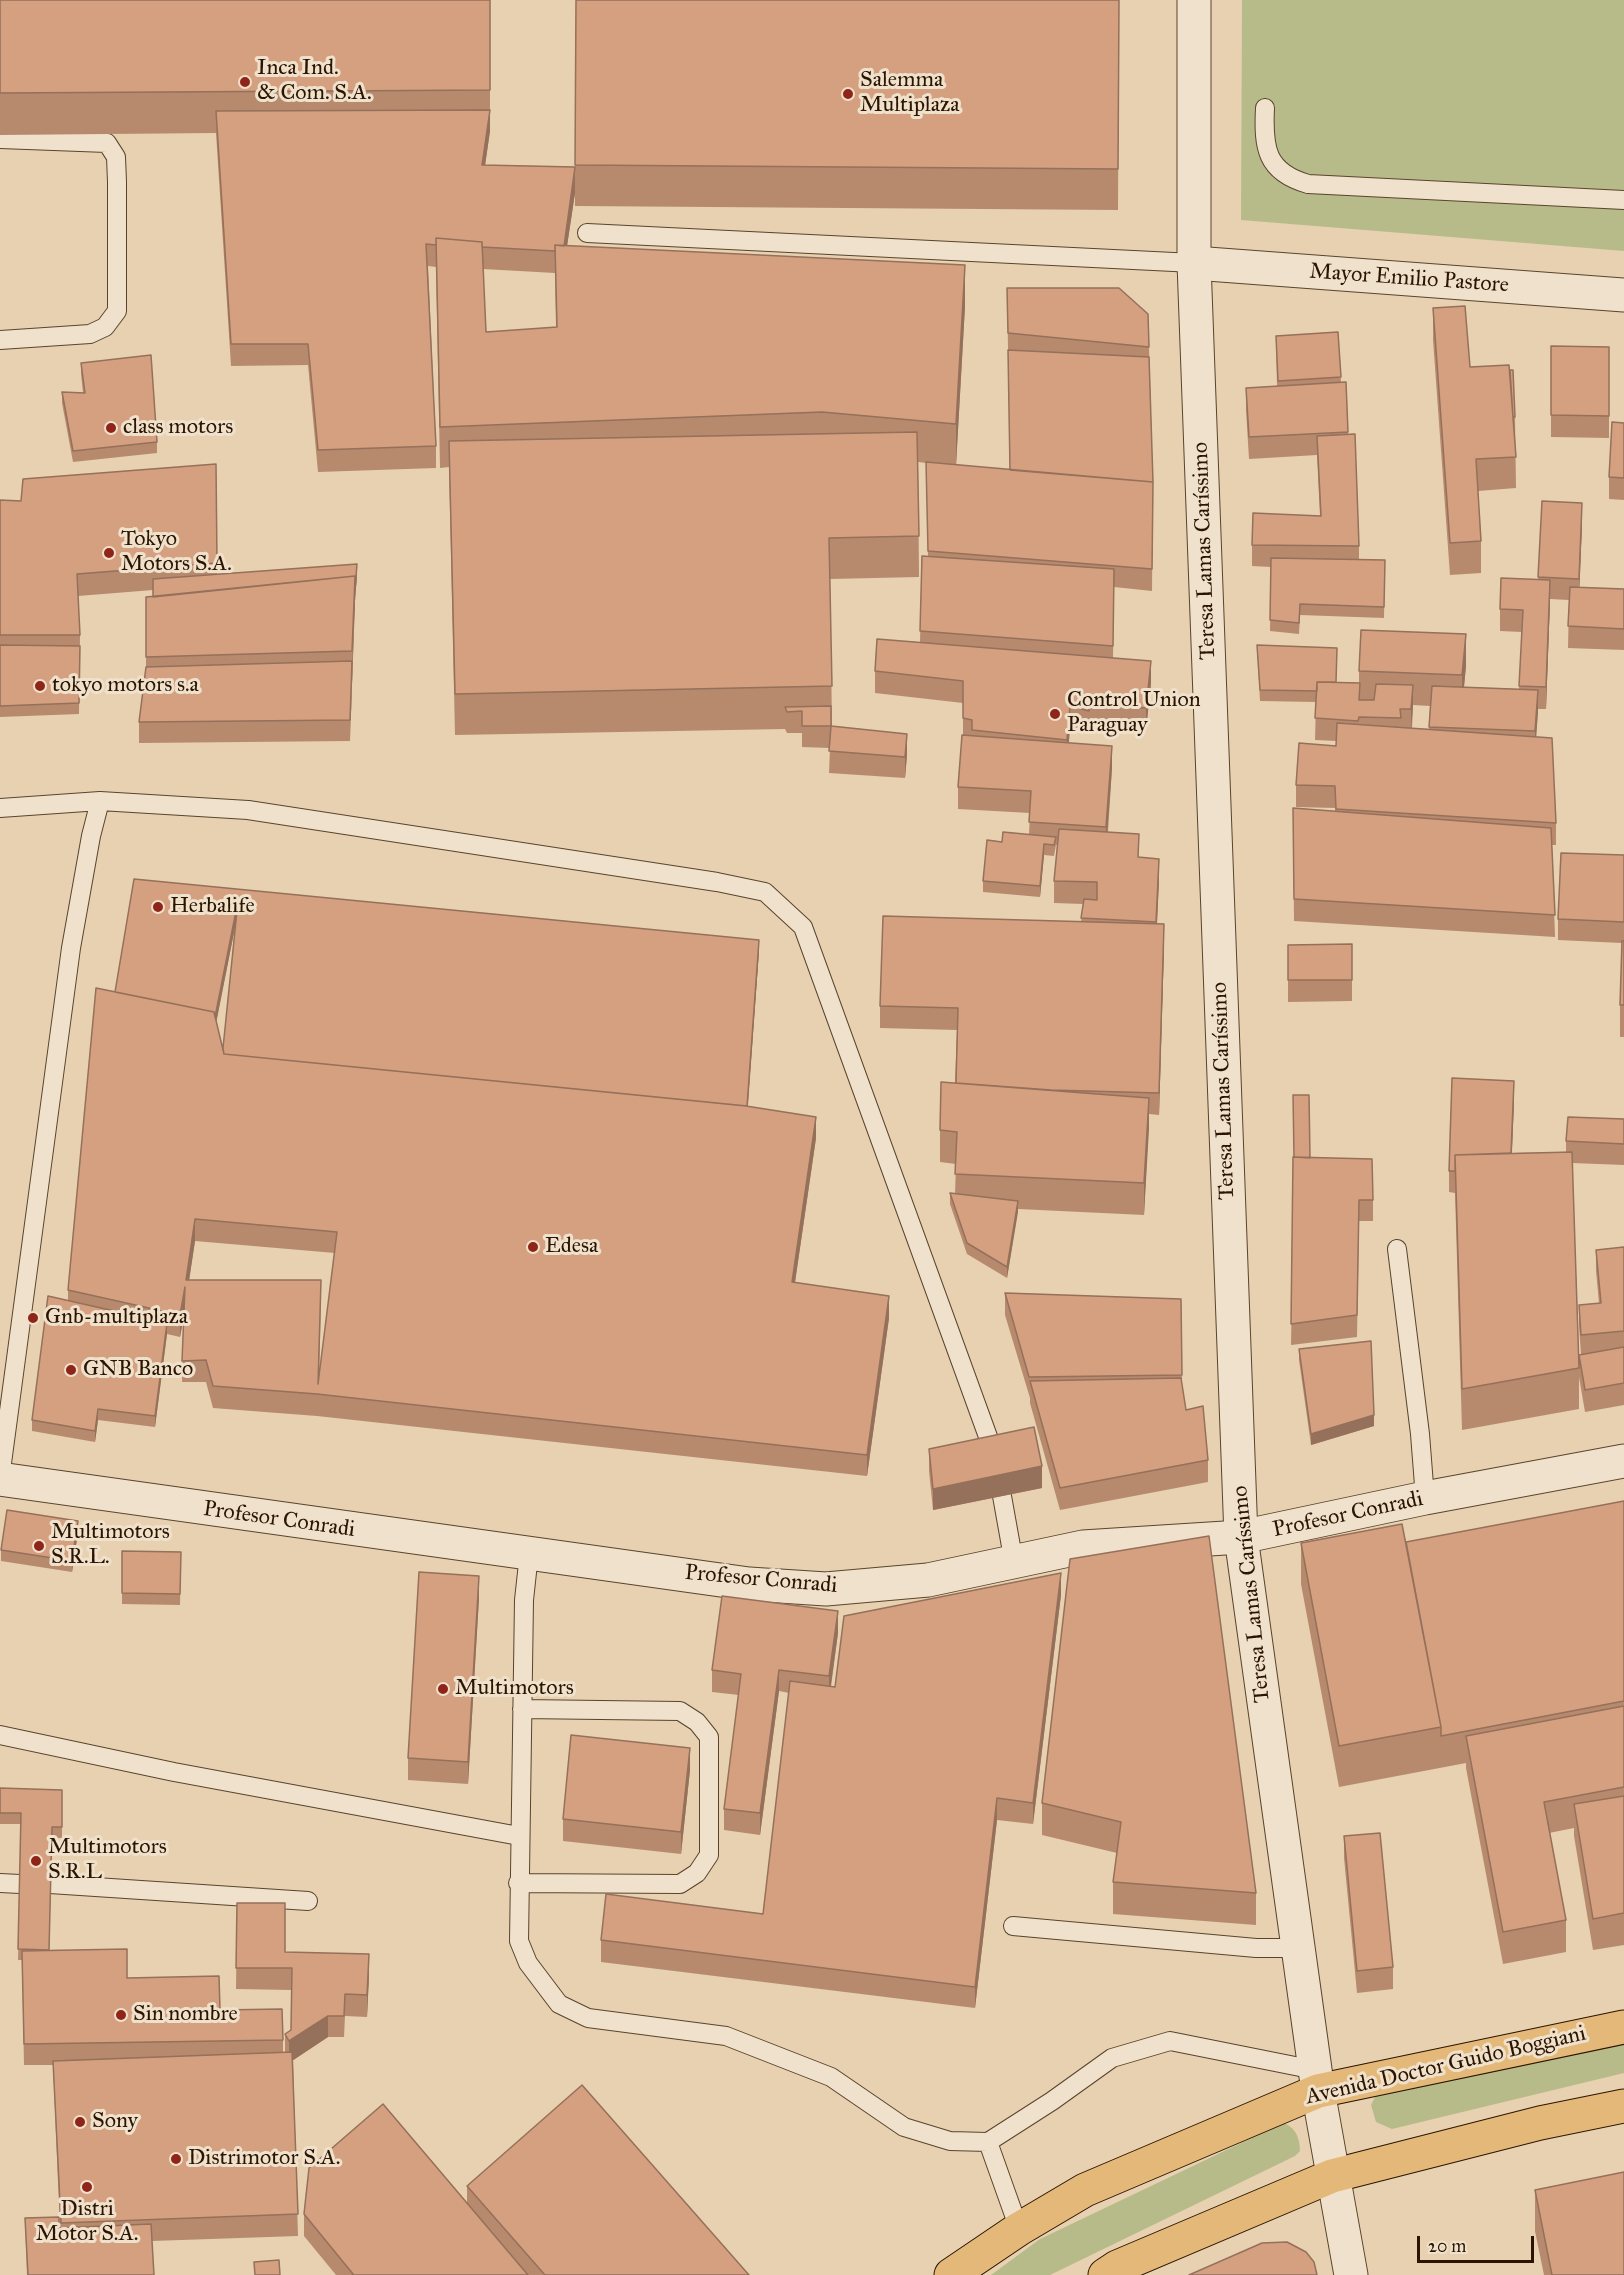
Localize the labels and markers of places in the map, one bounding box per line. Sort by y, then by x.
place label: Inca Ind. & Com. S.A. [257,56,371,107]
place label: Salemma Multiplaza [860,68,959,119]
marker: Inca Ind. & Com. S.A. [238,75,252,89]
marker: Salemma Multiplaza [841,87,855,101]
place label: class motors [123,415,233,441]
marker: class motors [104,421,118,435]
place label: Tokyo Motors S.A. [121,527,232,578]
marker: Tokyo Motors S.A. [102,546,116,560]
place label: tokyo motors s.a [52,673,199,699]
marker: tokyo motors s.a [33,679,47,693]
place label: Control Union Paraguay [1067,688,1201,740]
marker: Control Union Paraguay [1048,707,1062,721]
place label: Herbalife [170,894,255,920]
marker: Herbalife [151,900,165,914]
place label: Edesa [545,1234,598,1260]
marker: Edesa [526,1240,540,1254]
place label: Gnb-multiplaza [45,1305,188,1331]
marker: Gnb-multiplaza [26,1311,40,1325]
place label: GNB Banco [83,1357,193,1383]
marker: GNB Banco [64,1363,78,1377]
place label: Multimotors S.R.L. [51,1520,170,1572]
marker: Multimotors S.R.L. [32,1539,46,1553]
place label: Multimotors [455,1676,574,1702]
marker: Multimotors [436,1682,450,1696]
place label: Multimotors S.R.L [48,1835,167,1886]
marker: Multimotors S.R.L [29,1854,43,1868]
place label: Sin nombre [133,2002,238,2028]
marker: Sin nombre [114,2008,128,2022]
place label: Sony [92,2109,138,2135]
marker: Sony [73,2115,87,2129]
place label: Distrimotor S.A. [188,2146,340,2172]
marker: Distrimotor S.A. [169,2152,183,2166]
marker: Distri Motor S.A. [80,2180,94,2194]
place label: Distri Motor S.A. [36,2197,138,2248]

